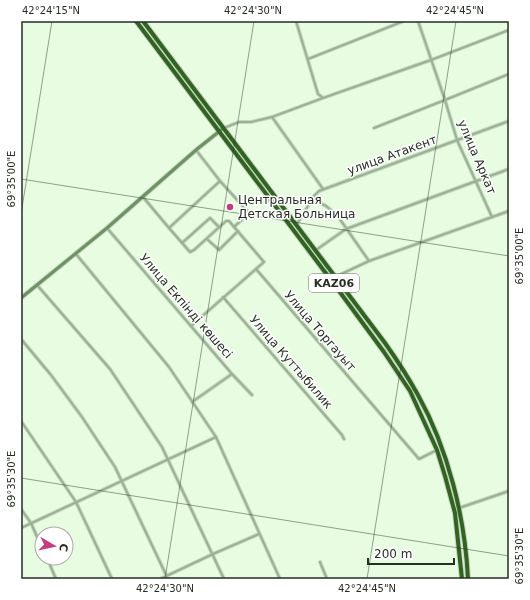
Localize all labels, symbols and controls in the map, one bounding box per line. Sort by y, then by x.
text: 42°24'15"N [22,5,80,16]
text: 42°24'30"N [224,5,282,16]
text: 42°24'45"N [426,5,484,16]
street label: улица Аркат [455,118,499,196]
street label: улица Атакент [345,132,439,178]
text: 69°35'00"E [6,151,17,207]
place label: Центральная Детская Больница [238,193,355,221]
marker: Центральная Детская Больница [225,202,235,212]
text: 69°35'00"E [514,228,525,284]
street label: Улица Екпінді көшесі [137,251,235,361]
road number: KАZ06 [309,274,359,292]
street label: Улица Торгауыт [281,288,359,374]
street label: Улица Куттыбилик [247,312,335,412]
text: 69°35'30"E [6,451,17,507]
north arrow [34,526,74,566]
text: 69°35'30"E [514,528,525,584]
scale bar [368,540,454,566]
text: С [56,542,70,552]
text: 200 m [374,547,412,561]
text: 42°24'30"N [136,583,194,594]
text: 42°24'45"N [338,583,396,594]

